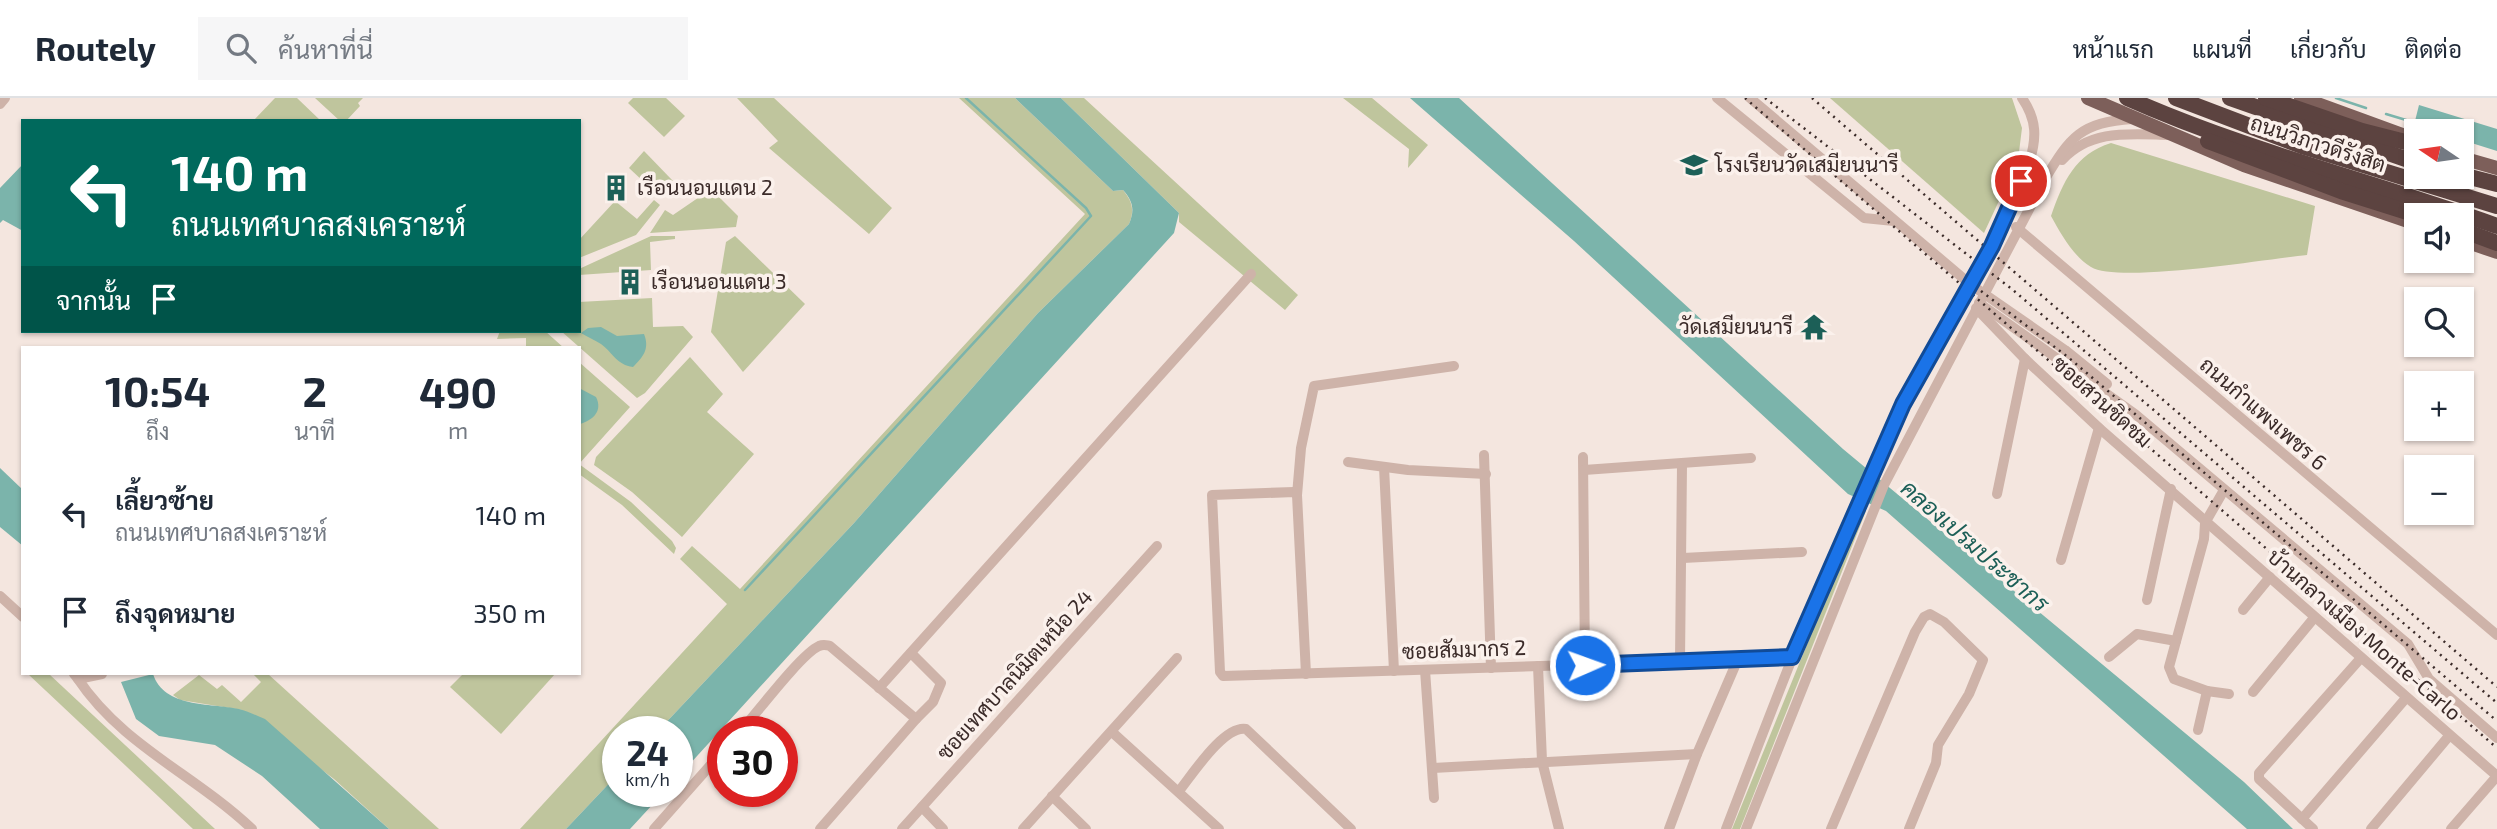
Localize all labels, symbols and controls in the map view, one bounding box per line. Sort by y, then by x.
search box [198,17,688,80]
text: Routely [35,28,156,68]
icon: search [222,29,260,67]
text: ค้นหาที่นี่ [278,33,373,64]
text: หน้าแรก [2073,34,2154,63]
text: แผนที่ [2192,34,2252,63]
text: เกี่ยวกับ [2290,34,2367,63]
text: ติดต่อ [2405,34,2462,63]
street label: ถนนวิภาวดีรังสิต [2248,109,2389,176]
north arrow [2404,119,2474,189]
map controls [2404,119,2474,525]
text: 140 m [171,142,308,201]
icon: left [56,147,147,238]
school or university icon: โรงเรียนวัดเสมียนนารี [1679,150,1709,180]
place label: โรงเรียนวัดเสมียนนารี [1714,151,1899,176]
pin [1991,151,2051,211]
icon: arrive [2002,162,2040,200]
building icon: เรือนนอนแดน 2 [601,173,631,203]
place label: เรือนนอนแดน 2 [637,174,773,199]
button: sound [2404,203,2474,273]
text: ถนนเทศบาลสงเคราะห์ [171,204,466,242]
building icon: เรือนนอนแดน 3 [615,267,645,297]
place label: เรือนนอนแดน 3 [651,268,787,293]
icon: arrive [145,280,183,318]
text: จากนั้น [56,284,131,315]
button: search [2404,287,2474,357]
temple icon: วัดเสมียนนารี [1799,312,1829,342]
place label: วัดเสมียนนารี [1679,313,1793,338]
street label: ซอยสวนชิดชม [2048,350,2158,452]
street label: ถนนกำแพงเพชร 6 [2196,351,2332,475]
text: 10:54 [105,365,210,415]
text: 2 [302,365,327,415]
text: 490 [419,366,497,416]
button: + [2404,371,2474,441]
text: m [448,416,468,444]
text: ถึง [146,417,170,445]
text: นาที [294,417,335,445]
button: − [2404,455,2474,525]
water label: คลองเปรมประชากร [1896,473,2056,618]
text: เลี้ยวซ้าย [115,484,214,515]
icon: left [56,495,94,533]
text: 140 m [475,499,546,530]
text: ถนนเทศบาลสงเคราะห์ [115,518,327,546]
street label: บ้านกลางเมือง Monte-Carlo [2263,543,2467,725]
street label: ซอยเทศบาลนิมิตเหนือ 24 [931,584,1097,764]
icon: arrive [56,593,94,631]
text: ถึงจุดหมาย [115,597,236,628]
text: 350 m [473,597,546,628]
position arrow [1548,628,1622,702]
street label: ซอยสัมมากร 2 [1401,634,1526,663]
speed limit sign: 30 [707,716,798,807]
text: 24 [626,731,669,773]
text: km/h [625,768,670,790]

